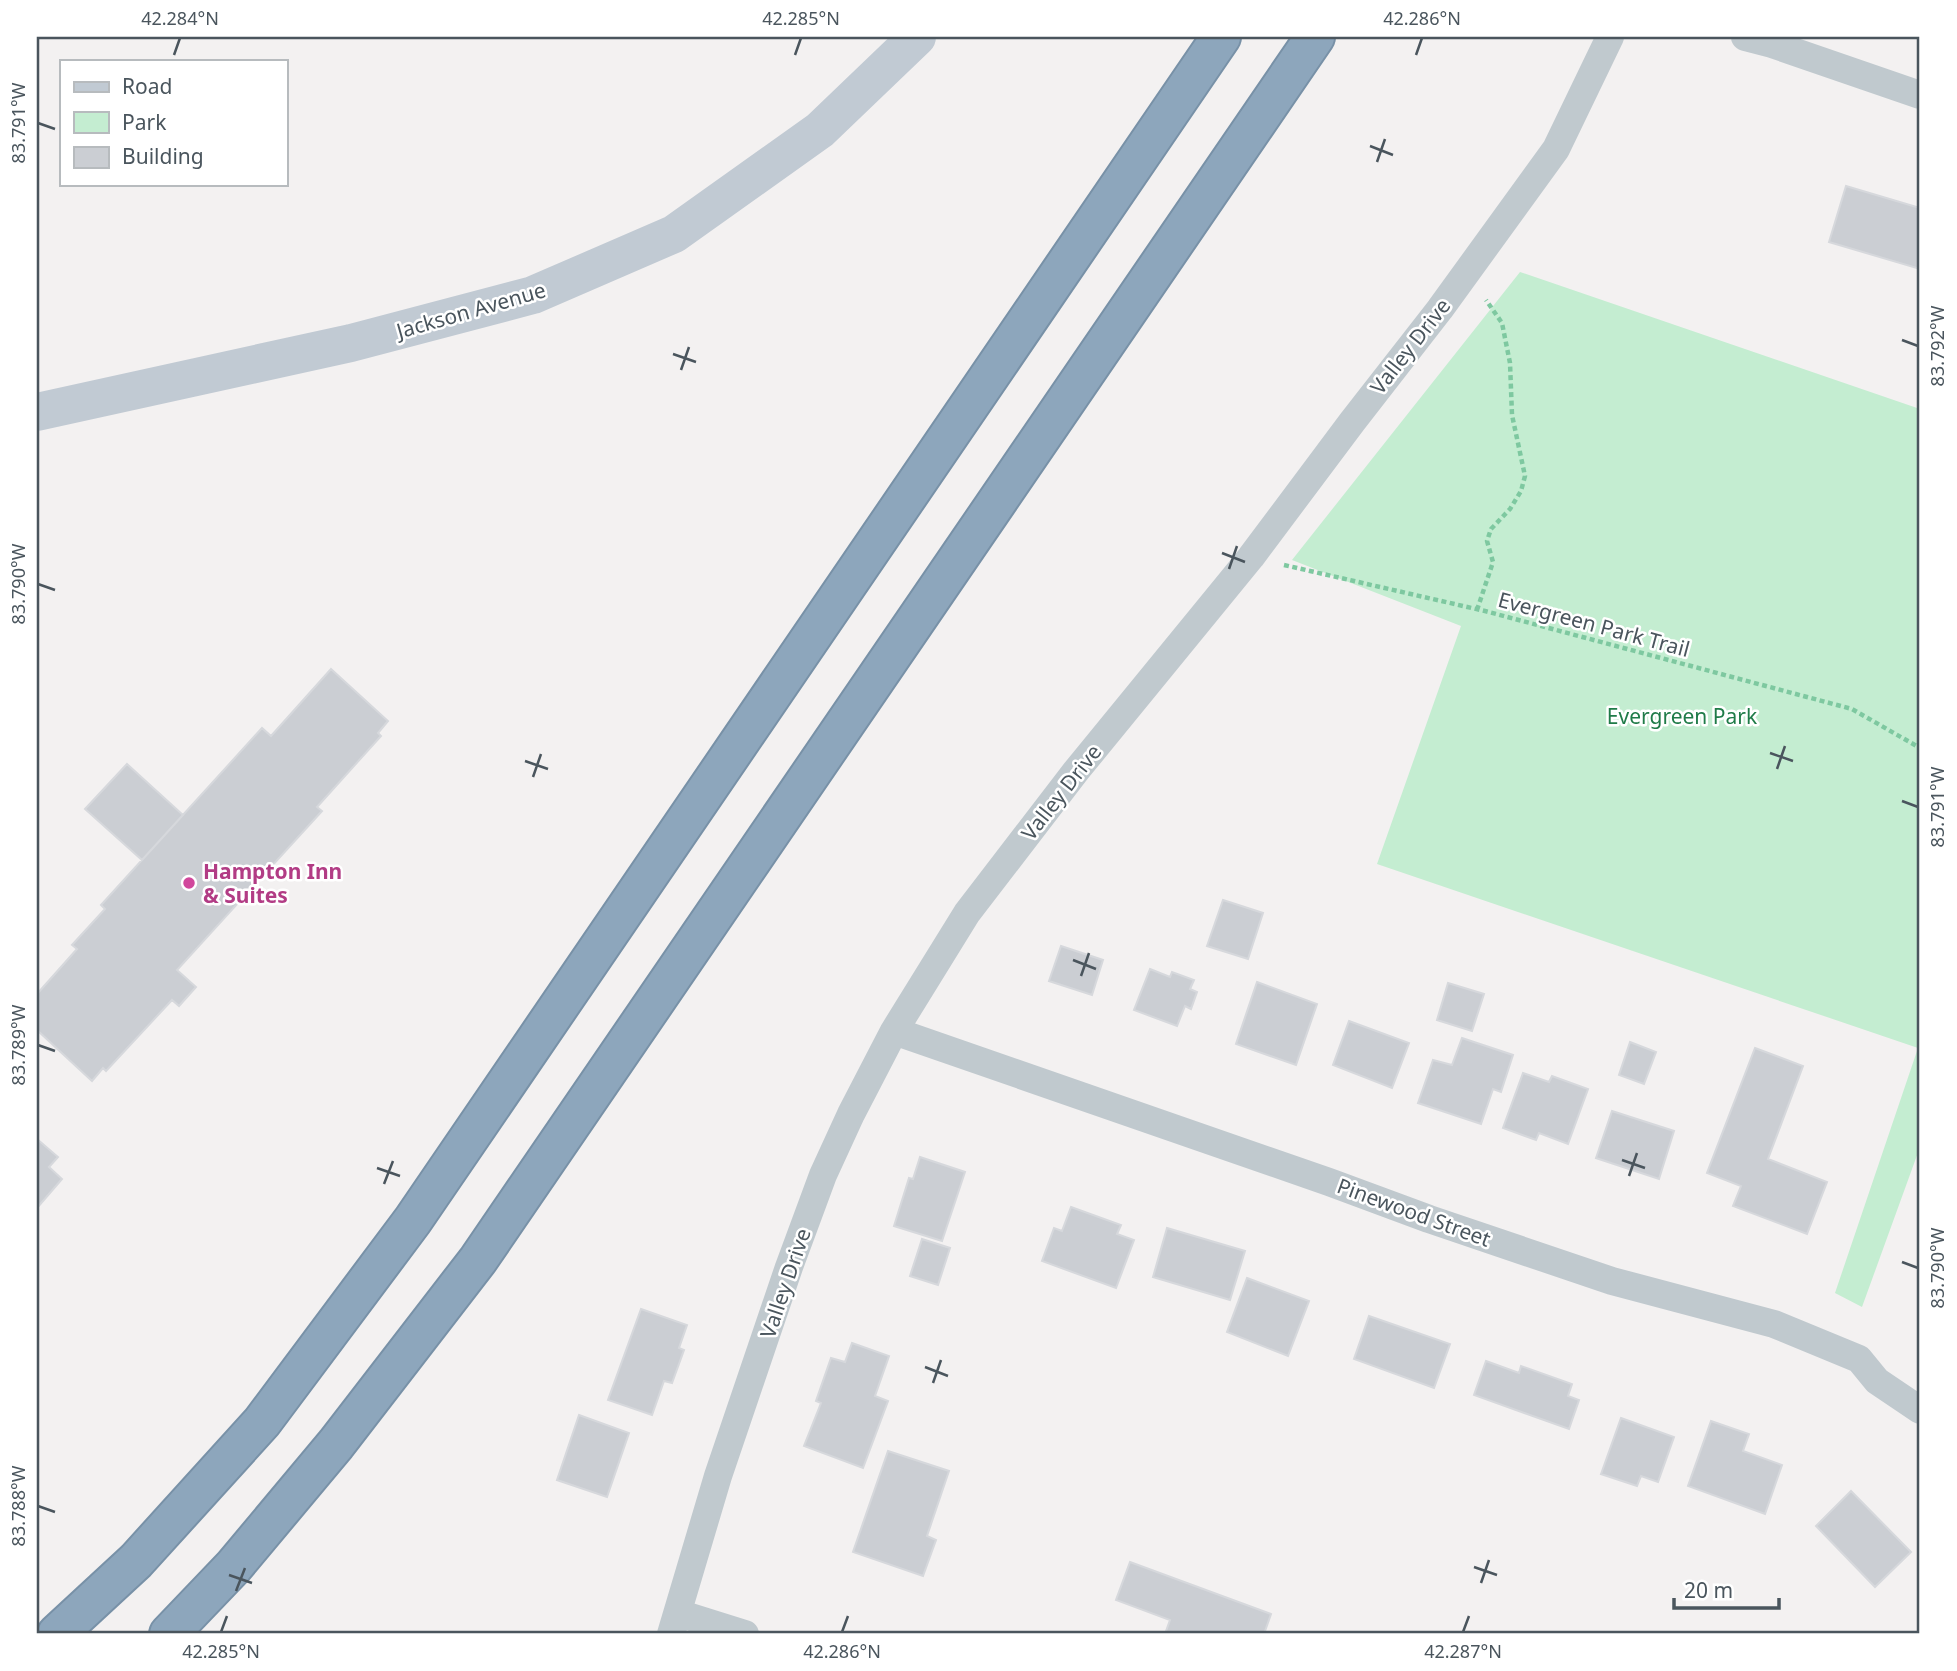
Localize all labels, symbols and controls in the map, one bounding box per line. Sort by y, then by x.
text: 42.284°N [141,6,219,30]
text: 42.285°N [762,6,840,30]
text: 42.286°N [1383,6,1461,30]
legend [60,60,287,186]
text: Road [122,72,172,100]
text: 83.791°W [6,82,30,163]
text: Park [122,108,167,136]
text: Building [122,142,204,170]
street label: Jackson Avenue [391,275,549,345]
street label: Valley Drive [1364,292,1456,400]
text: 83.792°W [1925,305,1949,386]
text: 83.790°W [6,543,30,624]
street label: Evergreen Park Trail [1495,585,1693,663]
park label: Evergreen Park [1607,702,1758,730]
street label: Valley Drive [1015,738,1107,846]
text: 83.791°W [1925,766,1949,847]
place label: Hampton Inn & Suites [203,857,342,909]
marker: Hampton Inn & Suites [181,875,197,891]
text: 83.789°W [6,1004,30,1085]
street label: Pinewood Street [1333,1171,1495,1253]
street label: Valley Drive [753,1224,817,1342]
text: 83.790°W [1925,1227,1949,1308]
text: 83.788°W [6,1465,30,1546]
scale bar [1674,1566,1778,1610]
text: 20 m [1684,1576,1733,1604]
text: 42.285°N [182,1639,260,1663]
text: 42.286°N [803,1639,881,1663]
text: 42.287°N [1424,1639,1502,1663]

